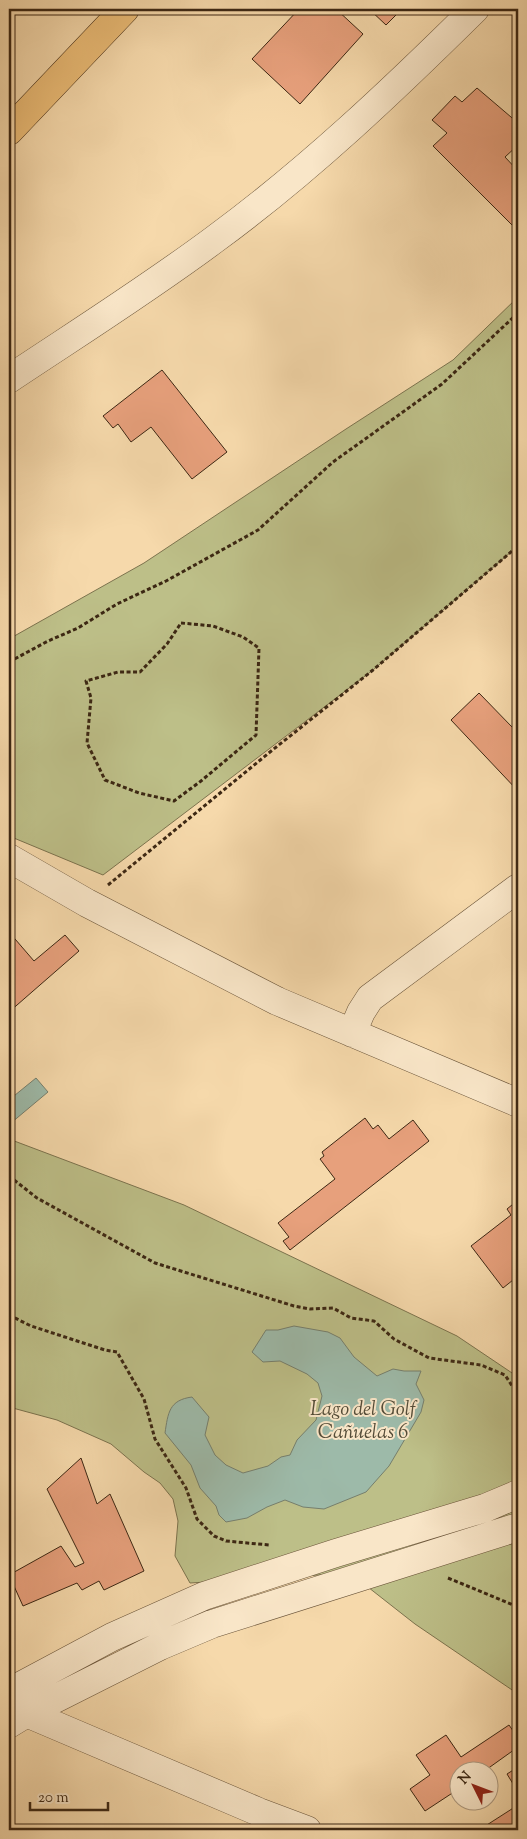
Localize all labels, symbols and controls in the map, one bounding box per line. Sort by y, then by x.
water label: Lago del Golf Cañuelas 6 [310,1396,418,1448]
north arrow [450,1762,500,1812]
text: N [455,1768,477,1789]
scale bar [30,1779,108,1811]
text: 20 m [38,1788,69,1809]

